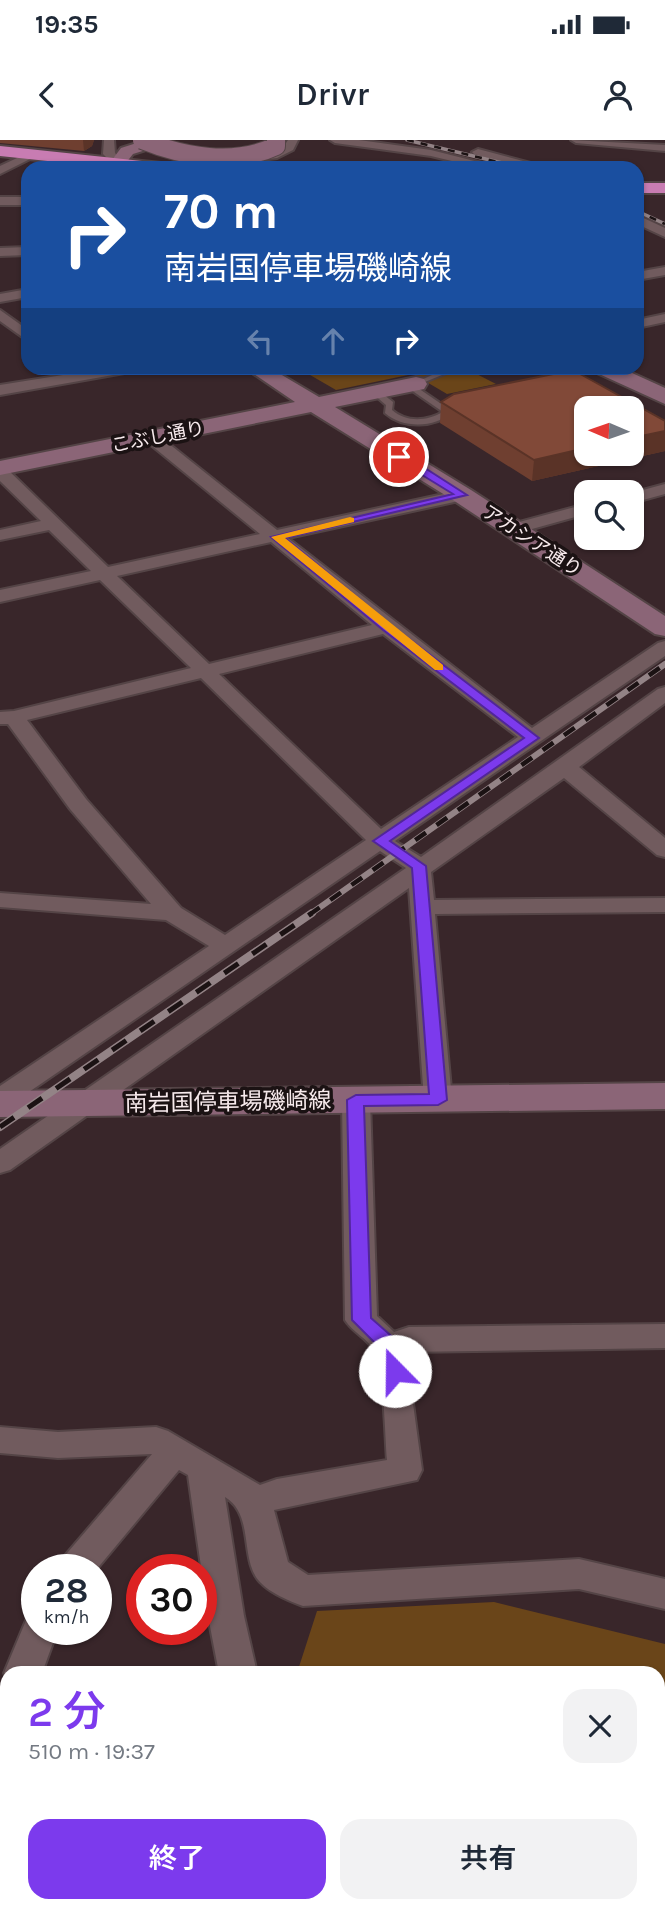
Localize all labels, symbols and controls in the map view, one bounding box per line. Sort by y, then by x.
text: 19:35 [35,9,98,40]
icon: back [28,76,66,114]
text: Drivr [296,76,369,113]
icon: person [599,76,637,114]
text: 70 m [164,183,278,240]
icon: right [49,189,140,280]
text: 南岩国停車場磯崎線 [164,250,452,287]
icon: left [241,322,279,360]
icon: ahead [314,322,352,360]
icon: right [387,322,425,360]
north arrow [574,396,644,466]
map controls [574,396,644,550]
street label: こぶし通り [109,417,207,457]
pin [369,427,429,487]
icon: arrive [380,438,418,476]
button: search [574,480,644,550]
street label: アカシア通り [478,501,586,581]
street label: 南岩国停車場磯崎線 [124,1087,332,1117]
position arrow [358,1334,432,1408]
speed limit sign: 30 [126,1554,217,1645]
text: 28 [45,1570,88,1611]
text: km/h [44,1606,89,1628]
text: 2 分 [28,1687,106,1737]
button: close [563,1689,637,1763]
text: 510 m · 19:37 [28,1738,155,1765]
button: 終了 [28,1819,326,1899]
button: 共有 [340,1819,637,1899]

